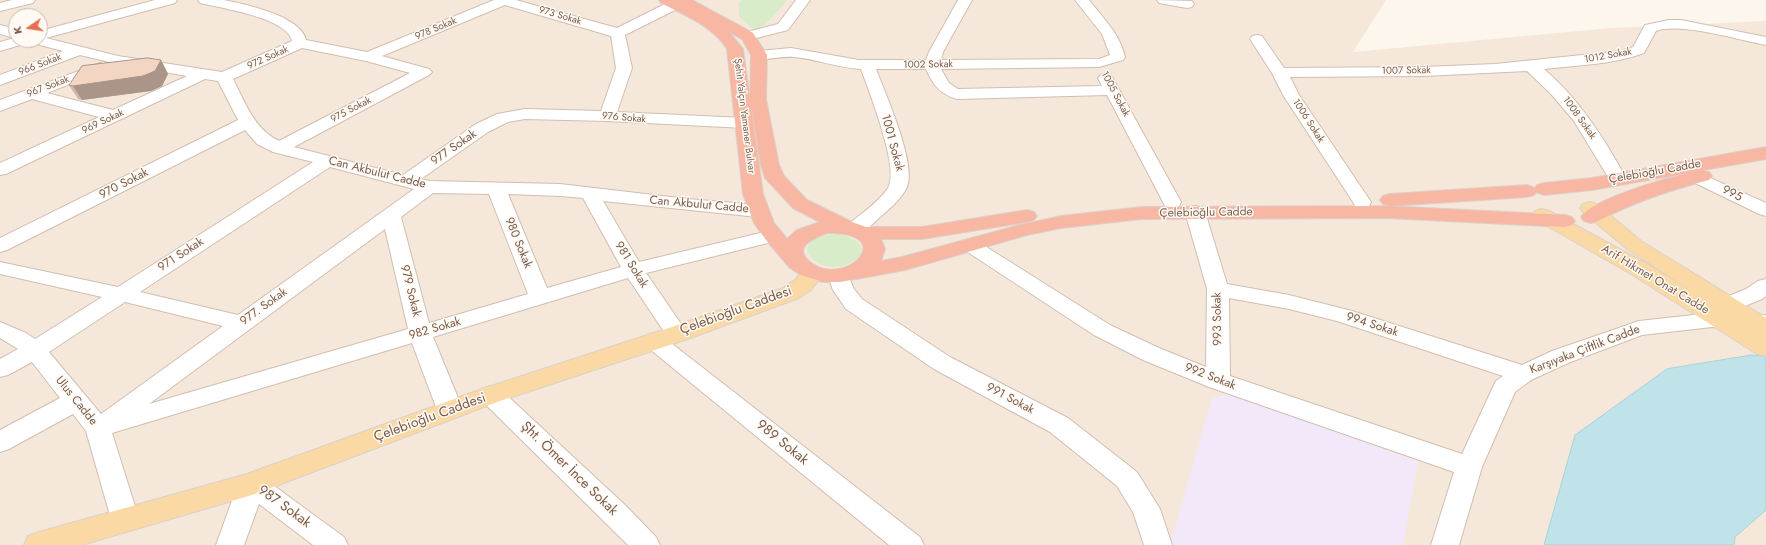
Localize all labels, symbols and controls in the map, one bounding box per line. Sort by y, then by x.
street label: 973 Sokak [537,4,583,28]
north arrow [8,8,48,48]
street label: 978 Sokak [414,15,458,43]
text: K [9,25,26,36]
street label: 972 Sokak [245,44,291,72]
street label: 1012 Sokak [1583,46,1633,66]
street label: 966 Sokak [17,51,63,79]
street label: Şehit Yalçın Yamaner Bulvar [731,58,757,174]
street label: 1002 Sokak [903,59,953,71]
street label: 1007 Sokak [1381,65,1431,77]
street label: 1005 Sokak [1098,69,1132,119]
street label: 967 Sokak [25,73,71,101]
street label: 975 Sokak [329,94,373,126]
street label: 1008 Sokak [1560,94,1598,142]
street label: 1006 Sokak [1289,97,1327,145]
street label: 969 Sokak [80,107,126,137]
street label: 976 Sokak [602,110,646,126]
street label: 1001 Sokak [878,113,906,173]
street label: 977 Sokak [428,127,480,169]
street label: Can Akbulut Cadde [327,154,427,192]
street label: Çelebioğlu Cadde [1608,157,1702,187]
street label: 970 Sokak [97,166,151,202]
street label: 995 [1720,183,1744,205]
street label: Can Akbulut Cadde [649,193,749,217]
street label: Çelebioğlu Cadde [1159,205,1253,221]
street label: 980 Sokak [501,215,535,271]
street label: 971 Sokak [156,235,206,275]
street label: 981 Sokak [611,239,651,291]
street label: Arif Hikmet Onat Cadde [1599,242,1711,318]
street label: 979 Sokak [397,264,423,318]
street label: Çelebioğlu Caddesi [678,283,794,339]
street label: 977. Sokak [238,285,290,329]
street label: 993 Sokak [1210,292,1226,346]
street label: 994 Sokak [1344,310,1400,340]
street label: 982 Sokak [407,315,463,343]
street label: Karşıyaka Çiftlik Cadde [1528,322,1642,378]
street label: 992 Sokak [1182,361,1238,393]
street label: Ulus Cadde [52,374,100,428]
street label: 991 Sokak [984,380,1036,418]
street label: Çelebioğlu Caddesi [372,390,488,446]
street label: 989 Sokak [752,417,812,469]
street label: Şht. Ömer İnce Sokak [517,418,621,520]
street label: 987 Sokak [254,482,314,532]

